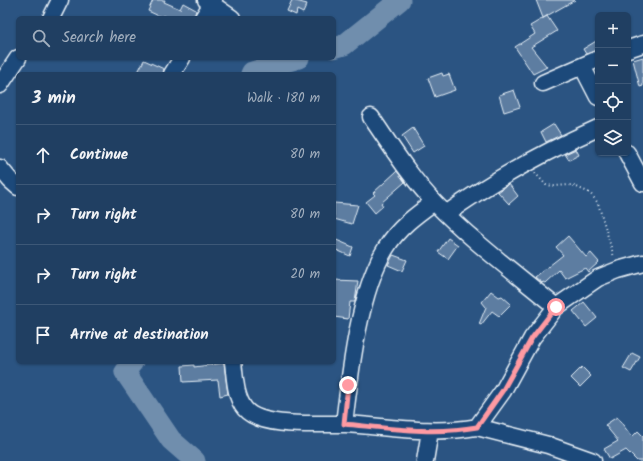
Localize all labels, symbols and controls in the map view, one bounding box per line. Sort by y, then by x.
map controls [595,12,631,156]
button: + [595,12,631,48]
search box [16,16,336,60]
text: Search here [62,26,136,50]
icon: search [30,27,52,49]
button: − [595,48,631,84]
button: locate [595,84,631,120]
text: 3 min [32,85,76,112]
text: Walk · 180 m [247,88,320,109]
button: layers [595,120,631,156]
text: Continue [70,143,128,167]
icon: ahead [32,144,54,166]
text: 80 m [290,144,320,165]
text: Turn right [70,203,137,227]
icon: right [32,204,54,226]
text: 80 m [290,204,320,225]
text: Turn right [70,263,137,287]
icon: right [32,264,54,286]
text: 20 m [290,264,320,285]
route start [547,298,565,316]
text: Arrive at destination [70,323,209,347]
icon: arrive [32,324,54,346]
route end [339,376,357,394]

